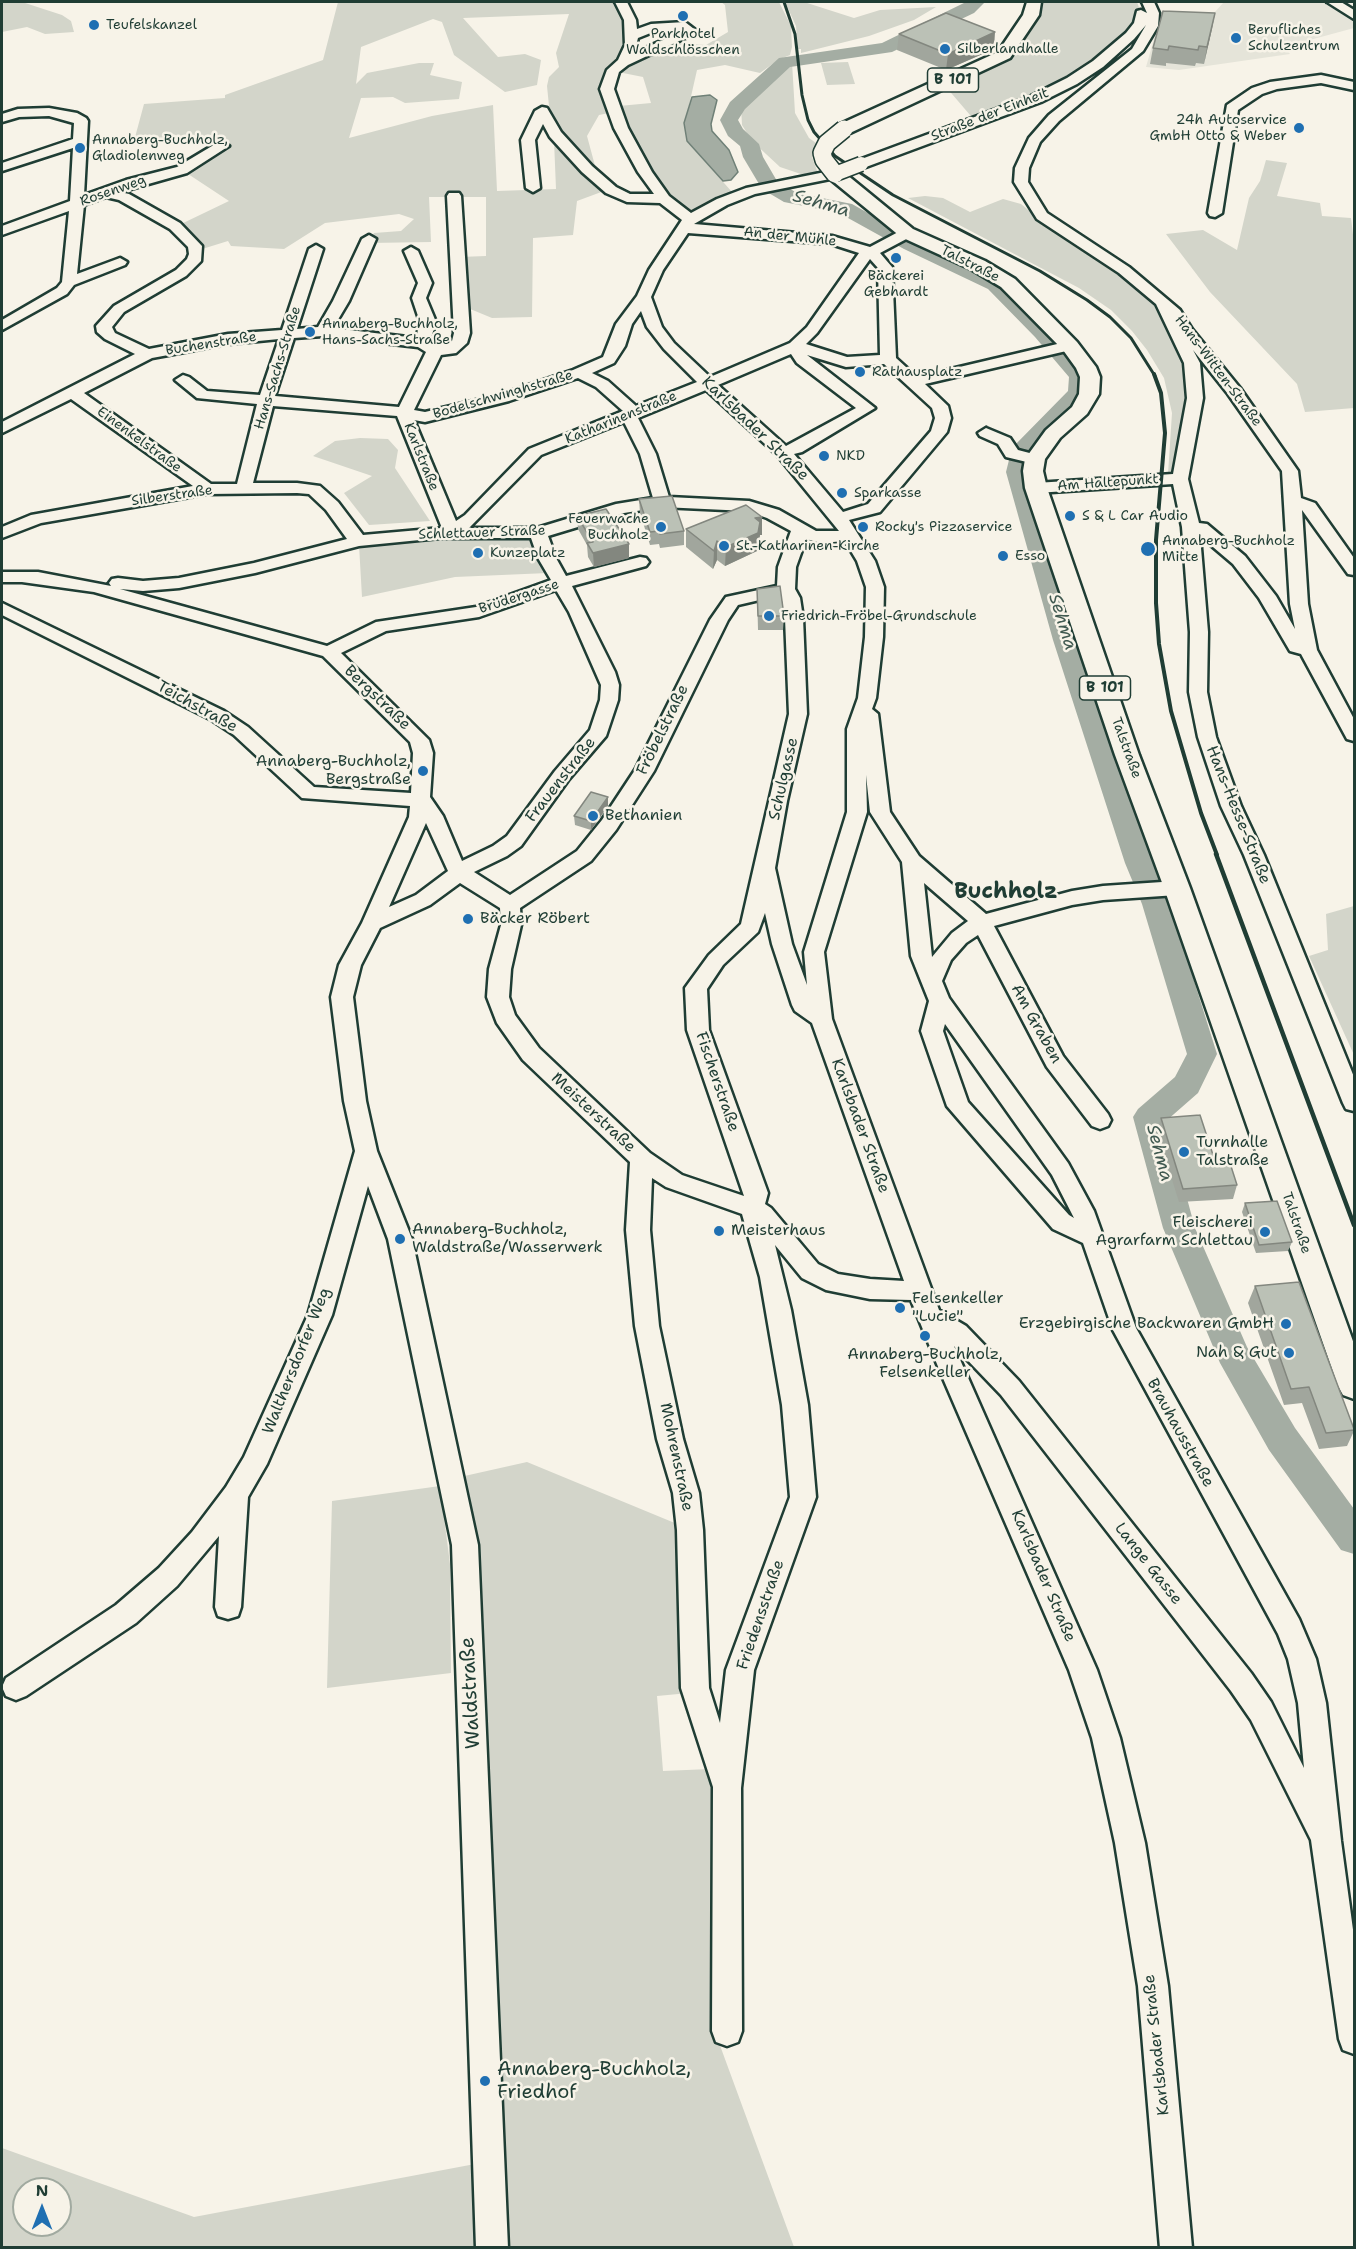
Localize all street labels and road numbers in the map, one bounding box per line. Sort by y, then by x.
road number: B 101 [928,68,978,92]
street label: Straße der Einheit [929,85,1051,145]
street label: Rosenweg [78,172,148,210]
street label: An der Mühle [743,224,837,250]
street label: Talstraße [938,242,1002,286]
street label: Hans-Sachs-Straße [251,304,305,432]
street label: Hans-Witten-Straße [1171,312,1265,430]
street label: Buchenstraße [164,329,258,359]
street label: Bodelschwinghstraße [431,367,575,423]
street label: Karlsbader Straße [697,373,813,485]
street label: Katharinenstraße [563,388,679,448]
street label: Einenkelstraße [93,404,185,476]
street label: Karlstraße [400,421,442,493]
street label: Am Haltepunkt [1057,471,1159,495]
street label: Silberstraße [130,482,214,510]
street label: Schlettauer Straße [418,522,546,544]
street label: Brüdergasse [477,576,561,618]
street label: Bergstraße [340,662,414,734]
road number: B 101 [1080,676,1130,700]
street label: Teichstraße [153,677,241,737]
street label: Fröbelstraße [633,682,693,778]
street label: Talstraße [1107,715,1145,781]
street label: Frauenstraße [522,734,600,826]
street label: Schulgasse [765,736,803,822]
street label: Hans-Hesse-Straße [1201,743,1275,887]
street label: Am Graben [1006,981,1066,1067]
street label: Fischerstraße [691,1030,743,1134]
street label: Karlsbader Straße [827,1056,893,1196]
street label: Meisterstraße [547,1069,639,1157]
street label: Talstraße [1278,1190,1314,1256]
street label: Walthersdorfer Weg [259,1285,335,1437]
street label: Brauhausstraße [1142,1375,1218,1491]
street label: Mohrenstraße [655,1401,697,1513]
street label: Karlsbader Straße [1006,1507,1080,1645]
street label: Lange Gasse [1110,1519,1186,1609]
street label: Friedensstraße [733,1558,789,1672]
street label: Waldstraße [456,1636,486,1750]
street label: Karlsbader Straße [1140,1974,1174,2116]

